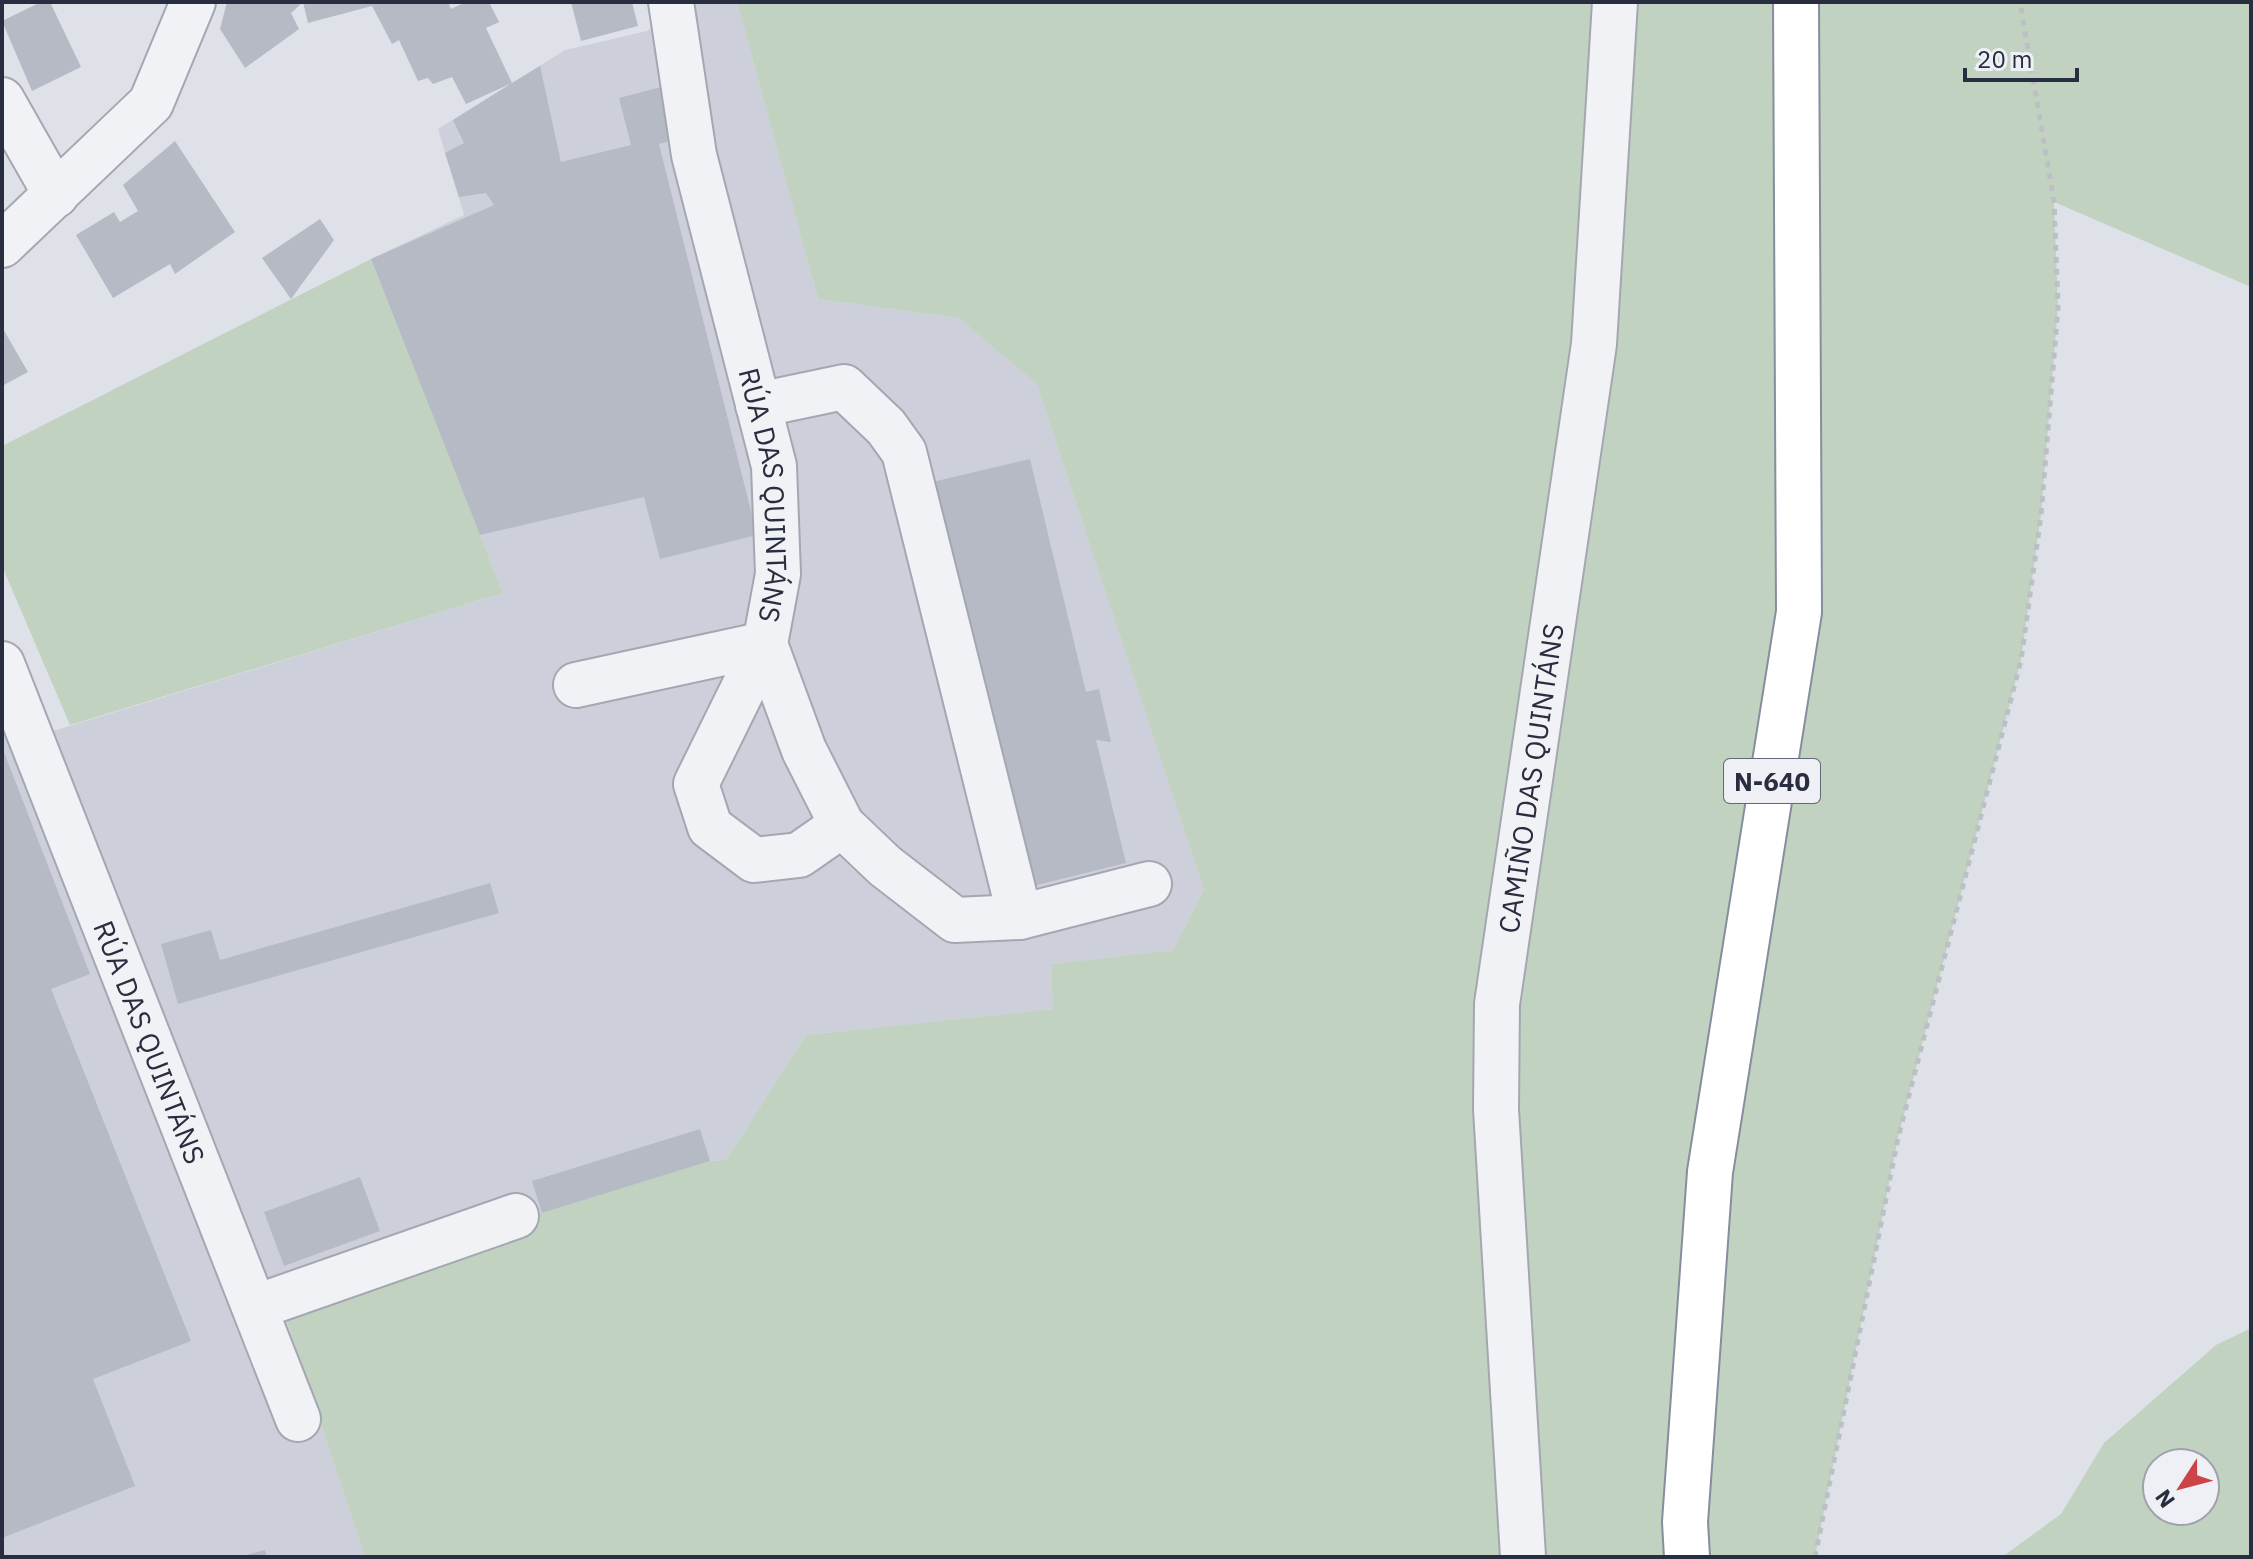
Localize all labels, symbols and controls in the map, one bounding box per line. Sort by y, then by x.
scale bar [1965,32,2077,82]
text: 20 m [1977,43,2032,75]
street label: RÚA DAS QUINTÁNS [731,364,797,626]
street label: CAMIÑO DAS QUINTÁNS [1489,621,1571,936]
road number: N-640 [1724,759,1820,803]
street label: RÚA DAS QUINTÁNS [86,915,215,1169]
north arrow [2141,1447,2221,1527]
text: N [2148,1484,2181,1514]

